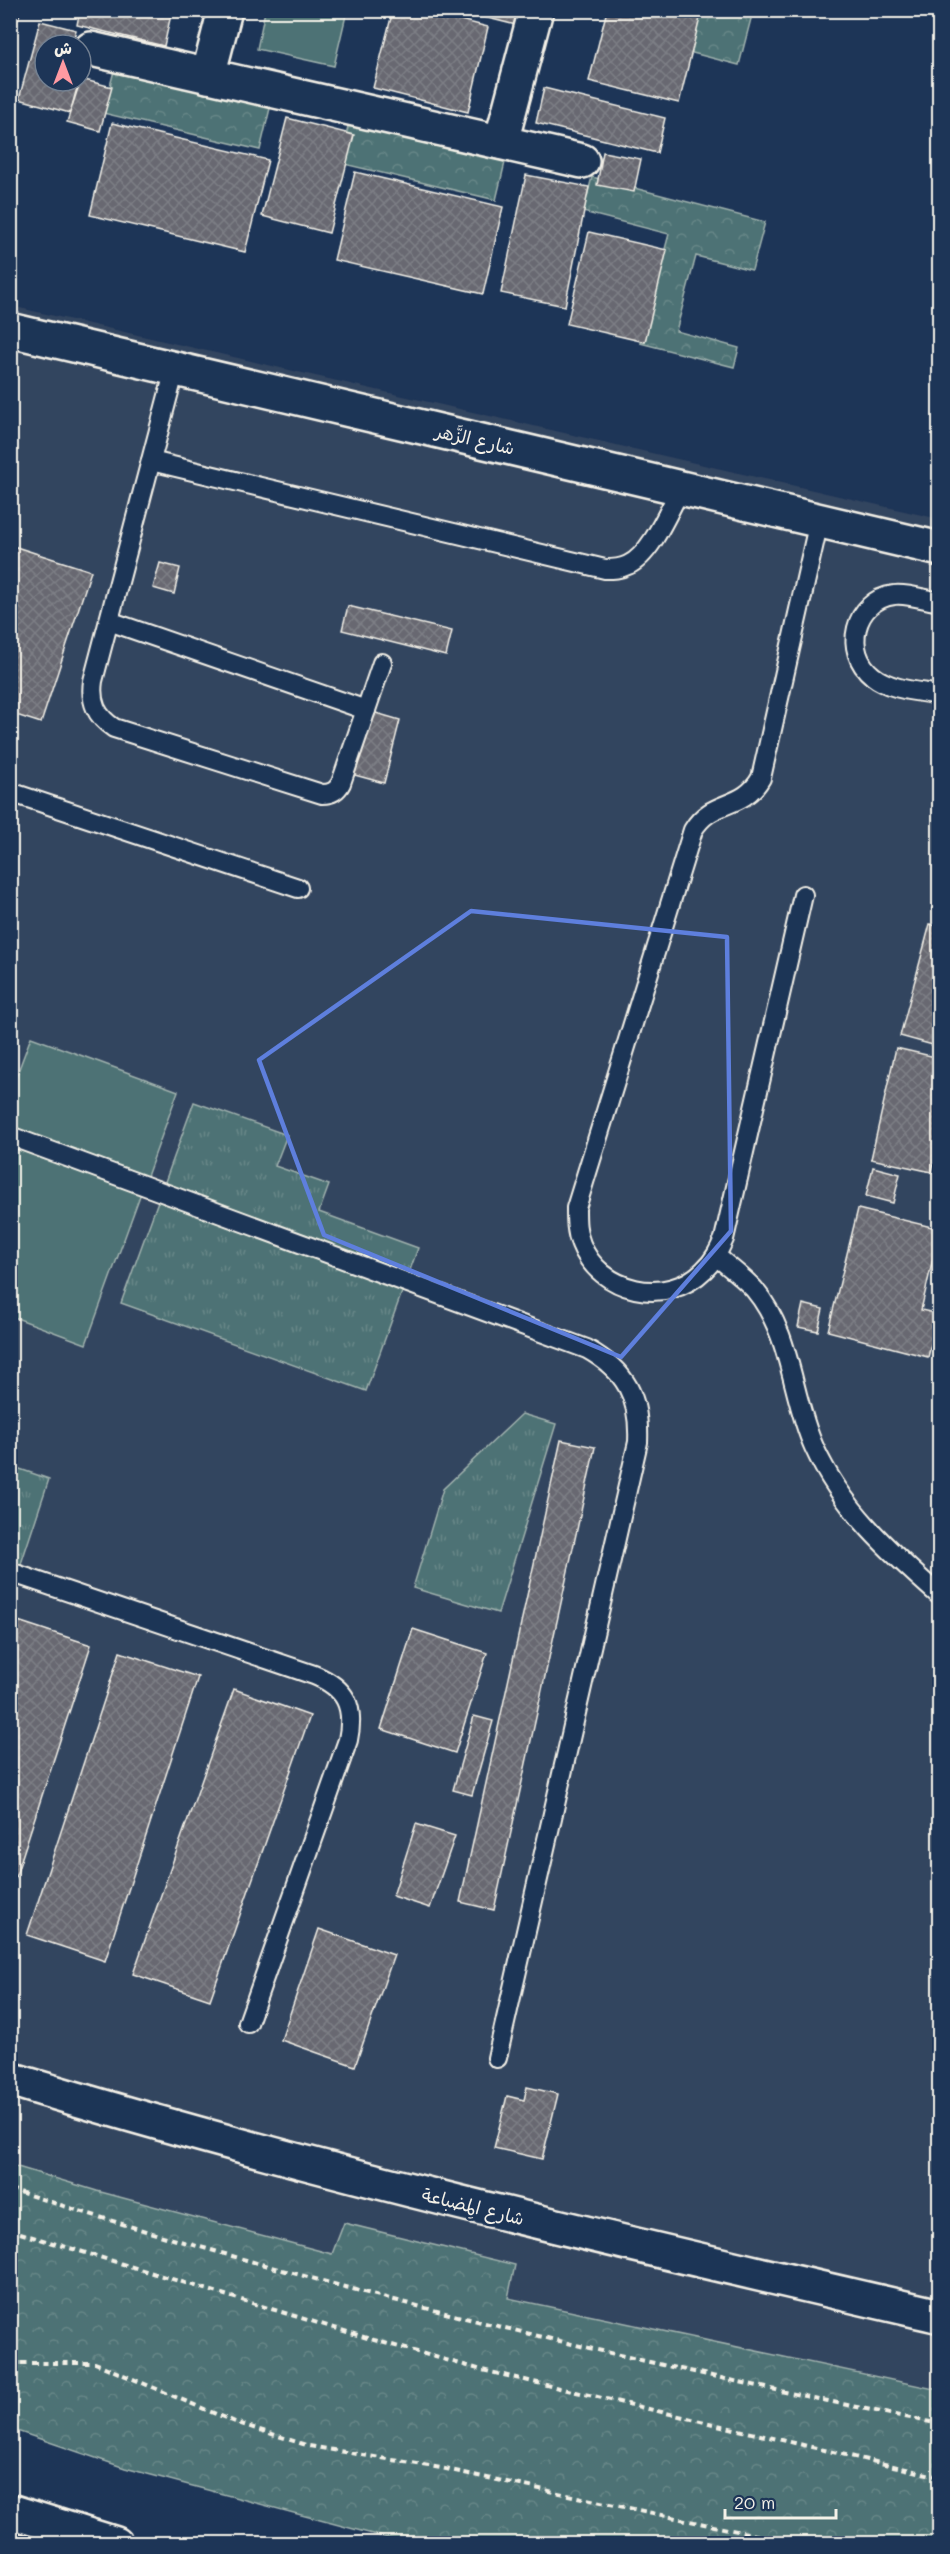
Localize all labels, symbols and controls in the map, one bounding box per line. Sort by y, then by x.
north arrow [33,33,93,93]
text: ش [54,37,72,58]
street label: شارع الزَّهر [431,418,517,461]
street label: شارع المِضباعة [419,2182,527,2231]
scale bar [725,2482,836,2520]
text: 20 m [734,2490,775,2514]

